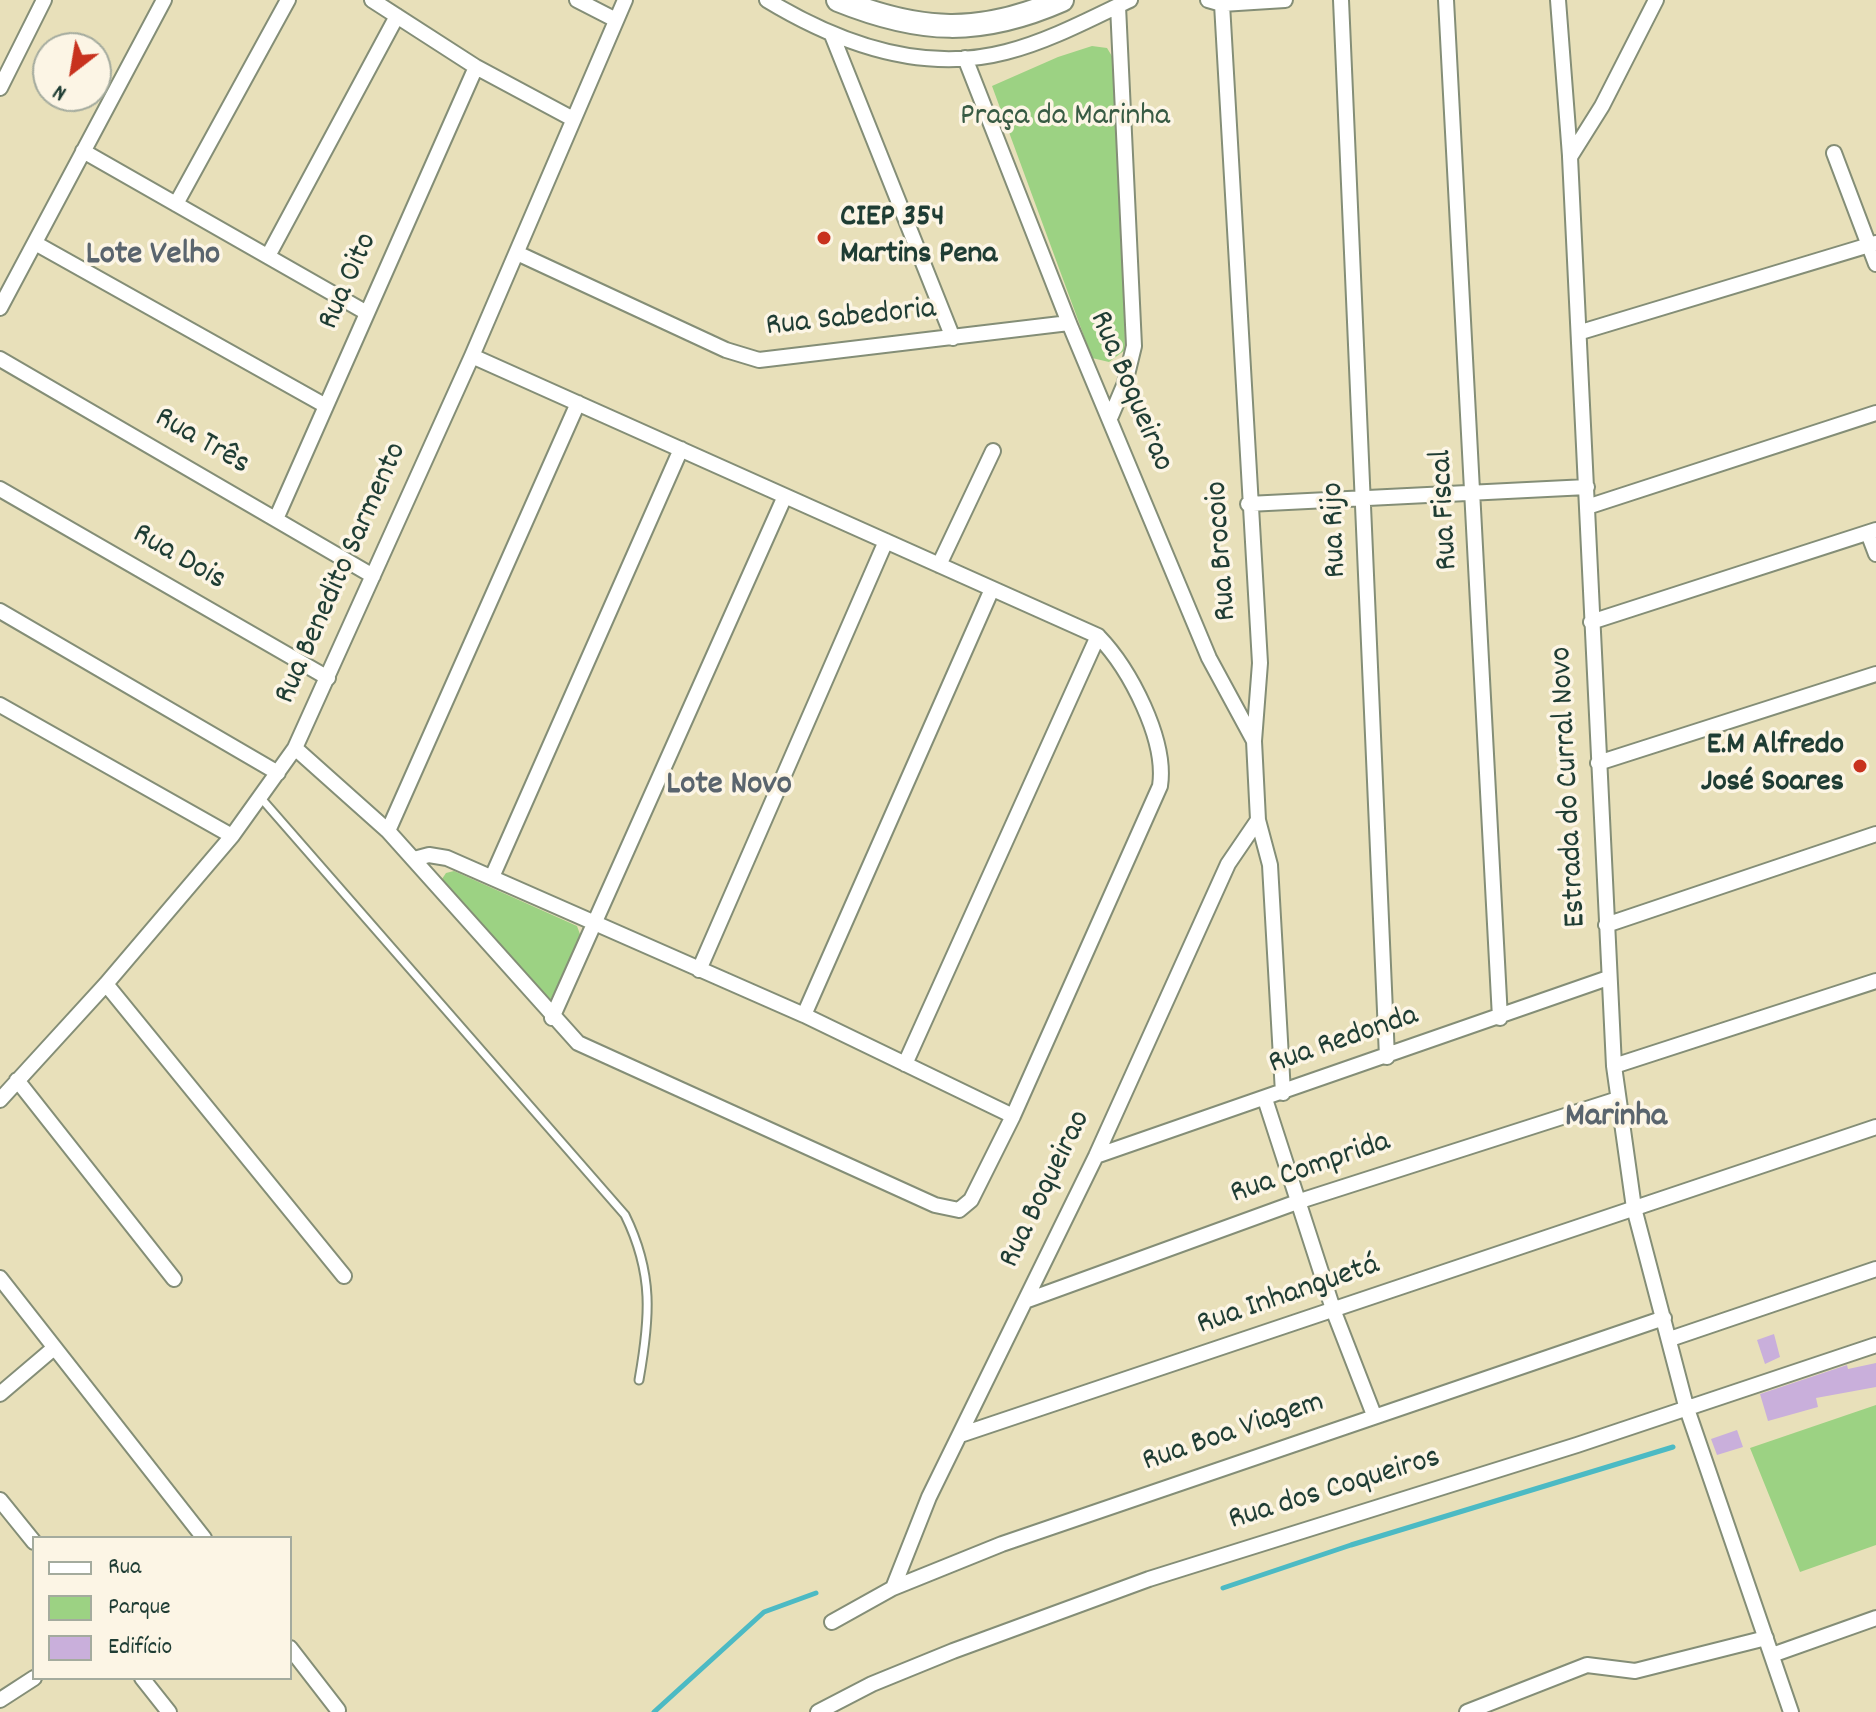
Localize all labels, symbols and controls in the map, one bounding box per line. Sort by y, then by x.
north arrow [32,32,112,112]
text: N [48,75,73,107]
park label: Praça da Marinha [960,100,1170,138]
place label: CIEP 354 Martins Pena [840,201,997,276]
street label: Rua Oito [312,228,388,336]
marker: CIEP 354 Martins Pena [815,229,833,247]
district label: Lote Velho [86,237,220,277]
street label: Rua Sabedoria [764,292,938,348]
street label: Rua Boqueirao [1078,306,1180,478]
street label: Rua Três [147,400,255,486]
street label: Rua Benedito Sarmento [268,437,418,711]
street label: Rua Fiscal [1425,449,1469,571]
street label: Rua Brocoio [1200,480,1248,622]
street label: Rua Rijo [1316,481,1358,579]
street label: Rua Dois [124,517,232,601]
street label: Estrada do Curral Novo [1544,645,1598,929]
place label: E.M Alfredo José Soares [1701,729,1844,804]
marker: E.M Alfredo José Soares [1851,757,1869,775]
district label: Lote Novo [666,767,792,807]
street label: Rua Redonda [1264,999,1424,1085]
district label: Marinha [1565,1099,1667,1139]
street label: Rua Boqueirao [992,1105,1102,1275]
street label: Rua Comprida [1226,1125,1396,1215]
street label: Rua Inhanguetá [1193,1248,1385,1346]
street label: Rua Boa Viagem [1138,1385,1330,1483]
street label: Rua dos Coqueiros [1224,1441,1446,1541]
legend [32,1536,292,1680]
text: Rua [108,1551,141,1585]
text: Parque [108,1591,171,1625]
text: Edifício [108,1631,172,1665]

